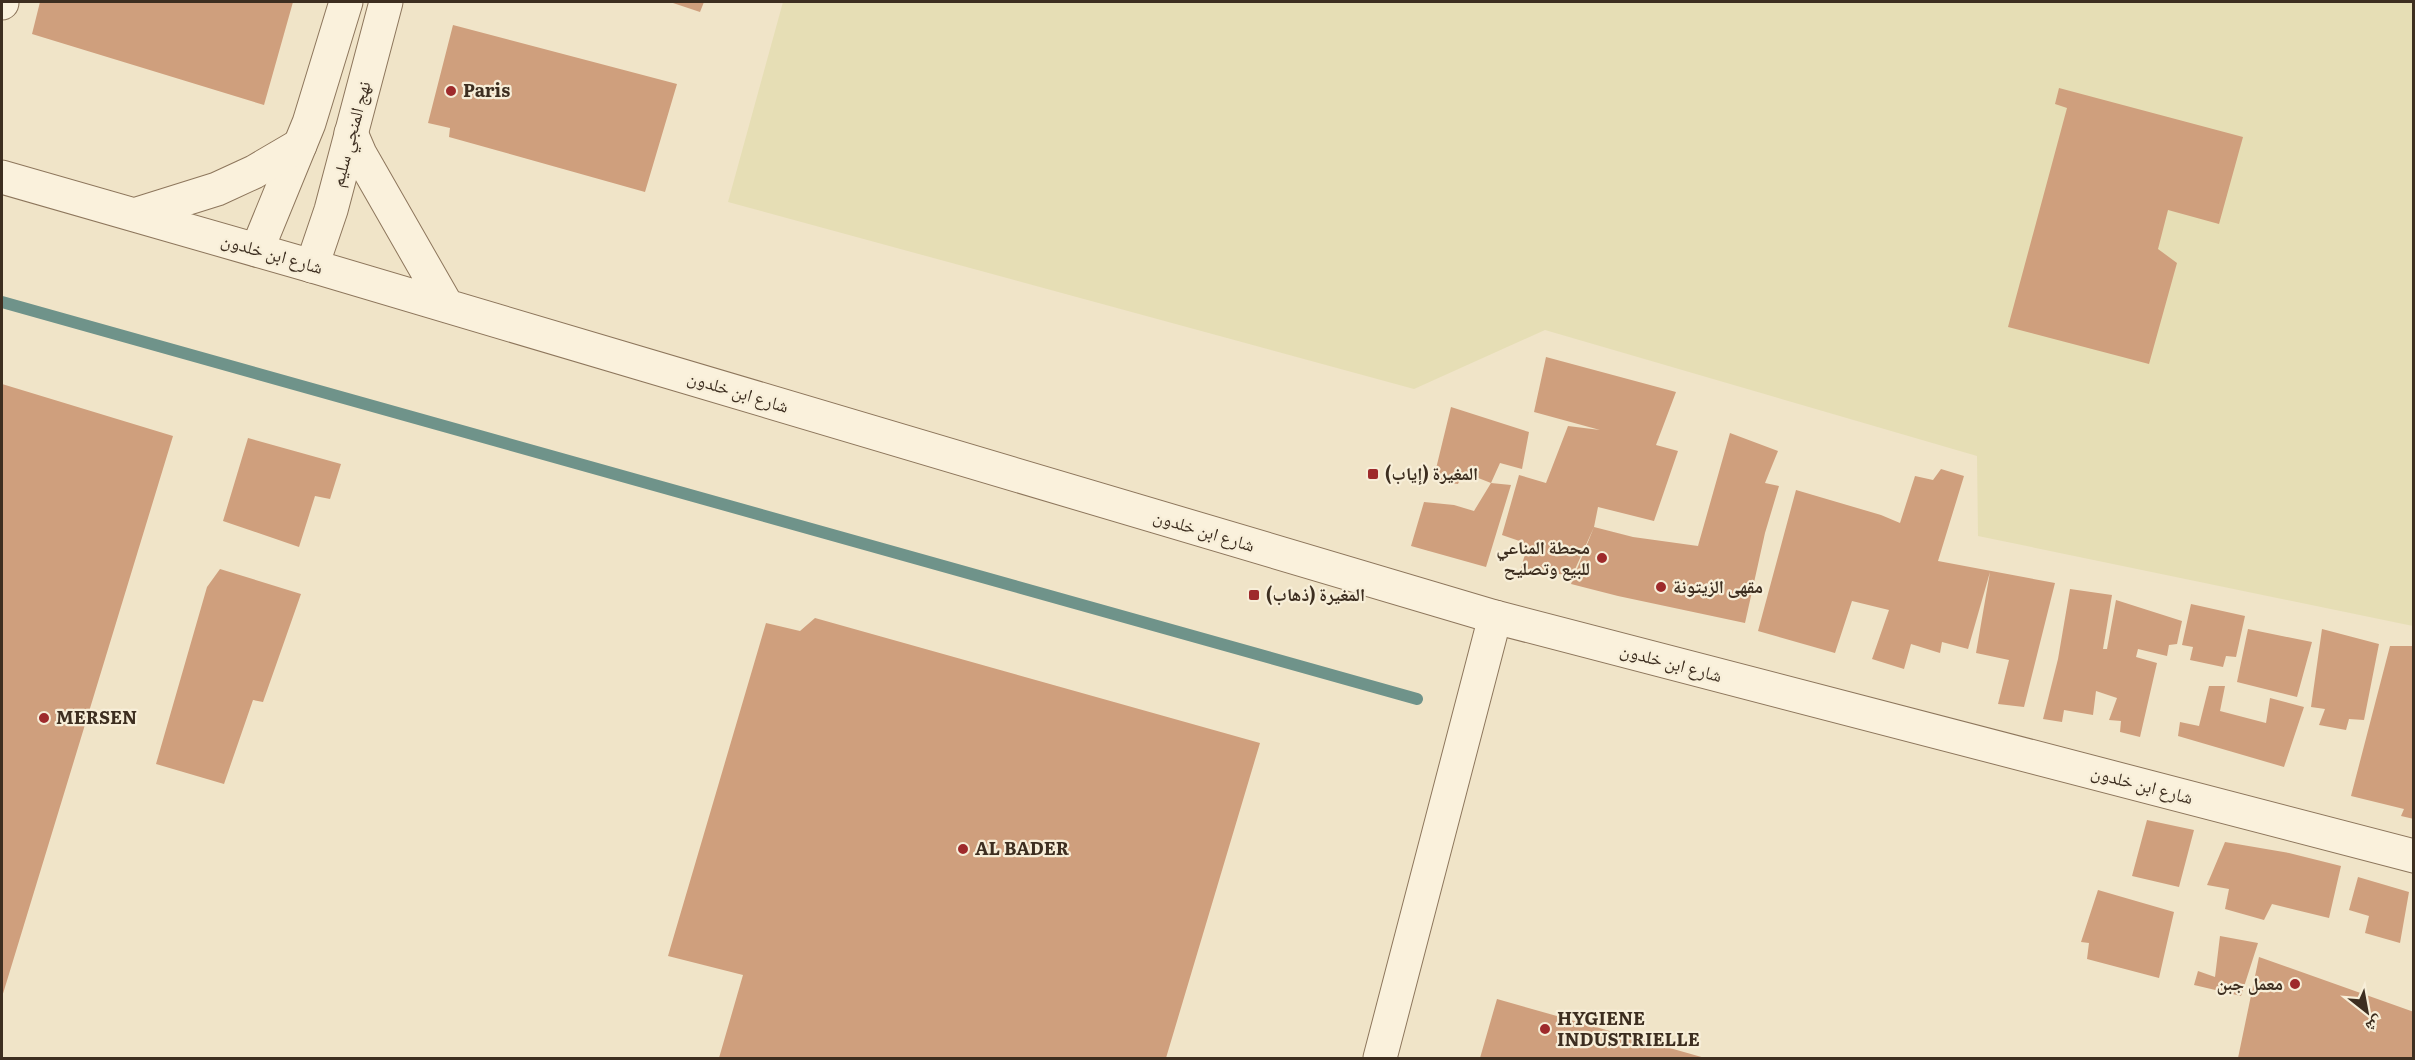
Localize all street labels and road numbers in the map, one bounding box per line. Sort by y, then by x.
street label: نهج المنجي سليم [322,78,379,190]
street label: شارع ابن خلدون [218,225,326,280]
street label: شارع ابن خلدون [685,362,792,419]
street label: شارع ابن خلدون [1151,501,1258,558]
street label: شارع ابن خلدون [1617,635,1725,688]
street label: شارع ابن خلدون [2088,757,2196,810]

